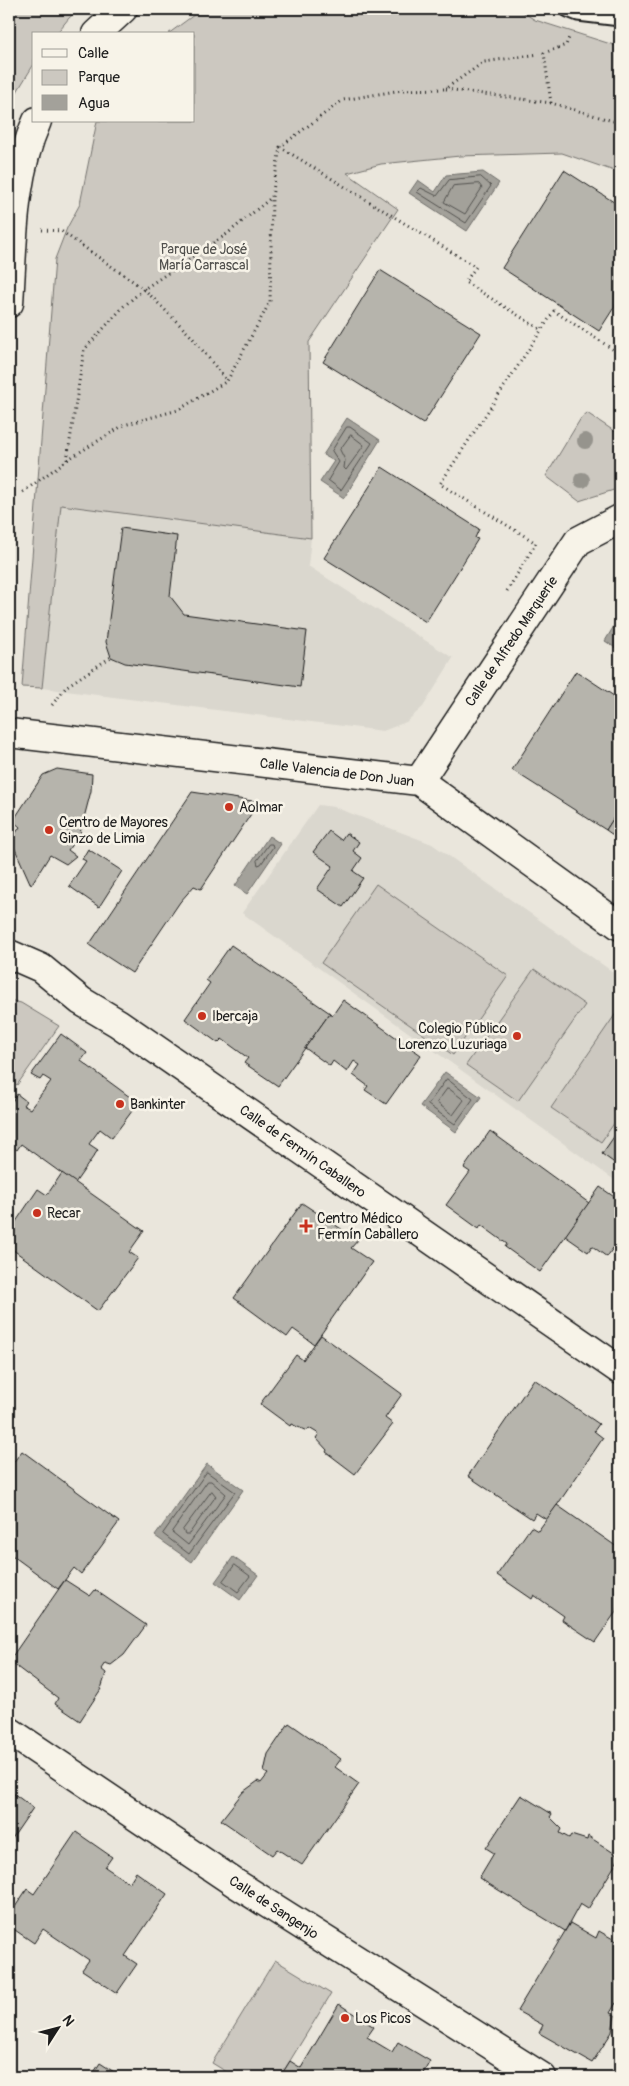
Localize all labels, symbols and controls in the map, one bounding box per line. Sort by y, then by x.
legend [32,32,195,122]
text: Calle [78,44,109,63]
text: Parque [78,68,121,87]
text: Agua [78,94,110,113]
park label: Parque de José María Carrascal [159,241,249,274]
street label: Calle de Alfredo Marqueríe [461,573,561,710]
street label: Calle Valencia de Don Juan [259,755,415,790]
place label: Aolmar [239,799,283,816]
marker: Aolmar [223,801,235,813]
place label: Centro de Mayores Ginzo de Limia [59,814,169,847]
marker: Centro de Mayores Ginzo de Limia [43,824,55,836]
place label: Ibercaja [212,1008,258,1025]
marker: Ibercaja [196,1010,208,1022]
place label: Colegio Público Lorenzo Luzuriaga [398,1020,507,1053]
marker: Colegio Público Lorenzo Luzuriaga [511,1030,523,1042]
place label: Bankinter [130,1096,185,1113]
marker: Bankinter [114,1098,126,1110]
street label: Calle de Fermín Caballero [236,1101,370,1202]
place label: Recar [47,1205,81,1222]
marker: Recar [31,1207,43,1219]
place label: Centro Médico Fermín Caballero [317,1210,419,1243]
marker: Centro Médico Fermín Caballero [299,1219,313,1233]
street label: Calle de Sangenjo [226,1872,322,1943]
north arrow [32,2004,82,2054]
place label: Los Picos [355,2010,412,2027]
text: N [58,2012,78,2029]
marker: Los Picos [339,2012,351,2024]

